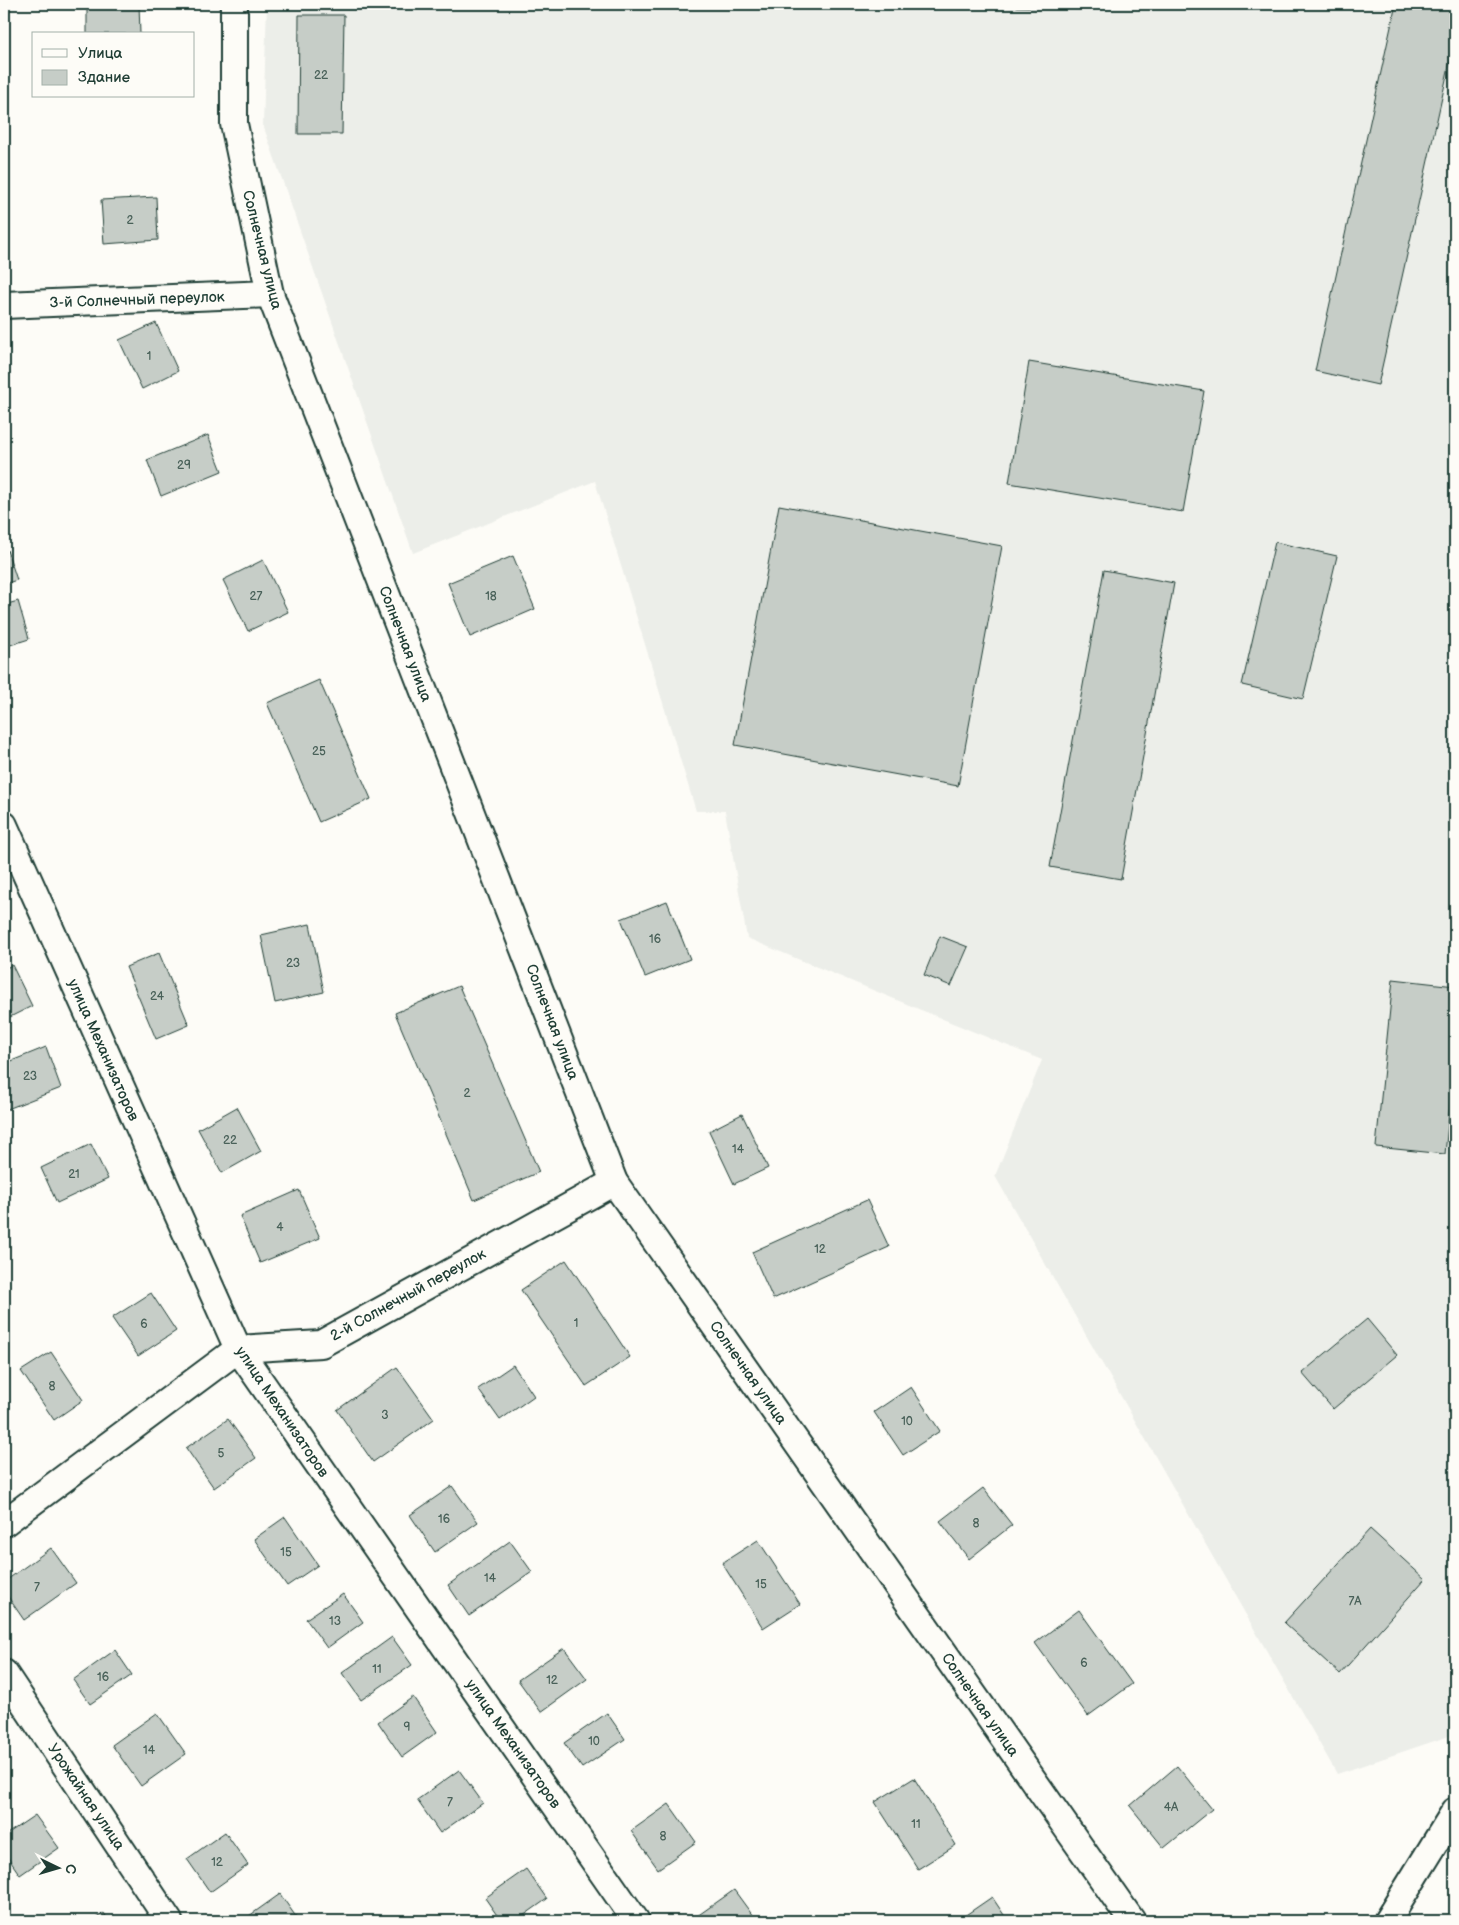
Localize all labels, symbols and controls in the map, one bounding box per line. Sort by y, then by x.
legend [32,32,195,98]
text: Улица [78,44,123,63]
text: Здание [78,68,130,87]
house number: 22 [314,68,328,83]
street label: Солнечная улица [238,188,286,312]
house number: 2 [126,213,134,228]
street label: 3-й Солнечный переулок [49,287,225,313]
house number: 1 [147,349,151,364]
house number: 29 [177,458,191,473]
street label: Солнечная улица [374,584,436,705]
house number: 27 [250,589,263,604]
house number: 18 [485,589,497,604]
house number: 25 [312,744,326,759]
house number: 16 [649,932,661,947]
house number: 23 [286,956,300,971]
street label: Солнечная улица [521,962,583,1083]
street label: улица Механизаторов [63,976,143,1124]
house number: 24 [150,989,165,1004]
house number: 23 [23,1069,37,1084]
house number: 2 [463,1086,471,1101]
house number: 22 [223,1133,237,1148]
house number: 14 [732,1142,745,1157]
house number: 21 [68,1167,80,1182]
house number: 4 [276,1220,284,1235]
house number: 12 [814,1242,826,1257]
street label: 2-й Солнечный переулок [327,1244,489,1346]
house number: 1 [574,1316,578,1331]
house number: 6 [140,1317,148,1332]
street label: Солнечная улица [705,1317,791,1429]
street label: улица Механизаторов [231,1343,333,1481]
house number: 8 [49,1379,56,1394]
house number: 3 [381,1408,389,1423]
house number: 10 [901,1414,913,1429]
house number: 5 [218,1446,225,1461]
house number: 16 [438,1512,450,1527]
house number: 8 [973,1516,980,1531]
house number: 15 [280,1545,292,1560]
house number: 14 [484,1571,497,1586]
house number: 15 [755,1577,767,1592]
house number: 7 [34,1580,40,1595]
house number: 7А [1348,1594,1362,1609]
house number: 13 [329,1614,341,1629]
street label: Солнечная улица [937,1649,1023,1761]
house number: 6 [1080,1656,1088,1671]
house number: 11 [372,1662,382,1677]
house number: 16 [97,1670,109,1685]
house number: 12 [546,1673,558,1688]
street label: улица Механизаторов [461,1676,565,1812]
house number: 9 [404,1720,411,1735]
house number: 10 [588,1734,600,1749]
street label: Урожайная улица [43,1740,129,1854]
house number: 14 [143,1743,156,1758]
house number: 7 [447,1795,453,1810]
house number: 4А [1164,1800,1179,1815]
house number: 11 [911,1817,921,1832]
house number: 8 [660,1829,667,1844]
north arrow [32,1842,82,1892]
house number: 12 [211,1855,223,1870]
text: С [62,1863,79,1875]

